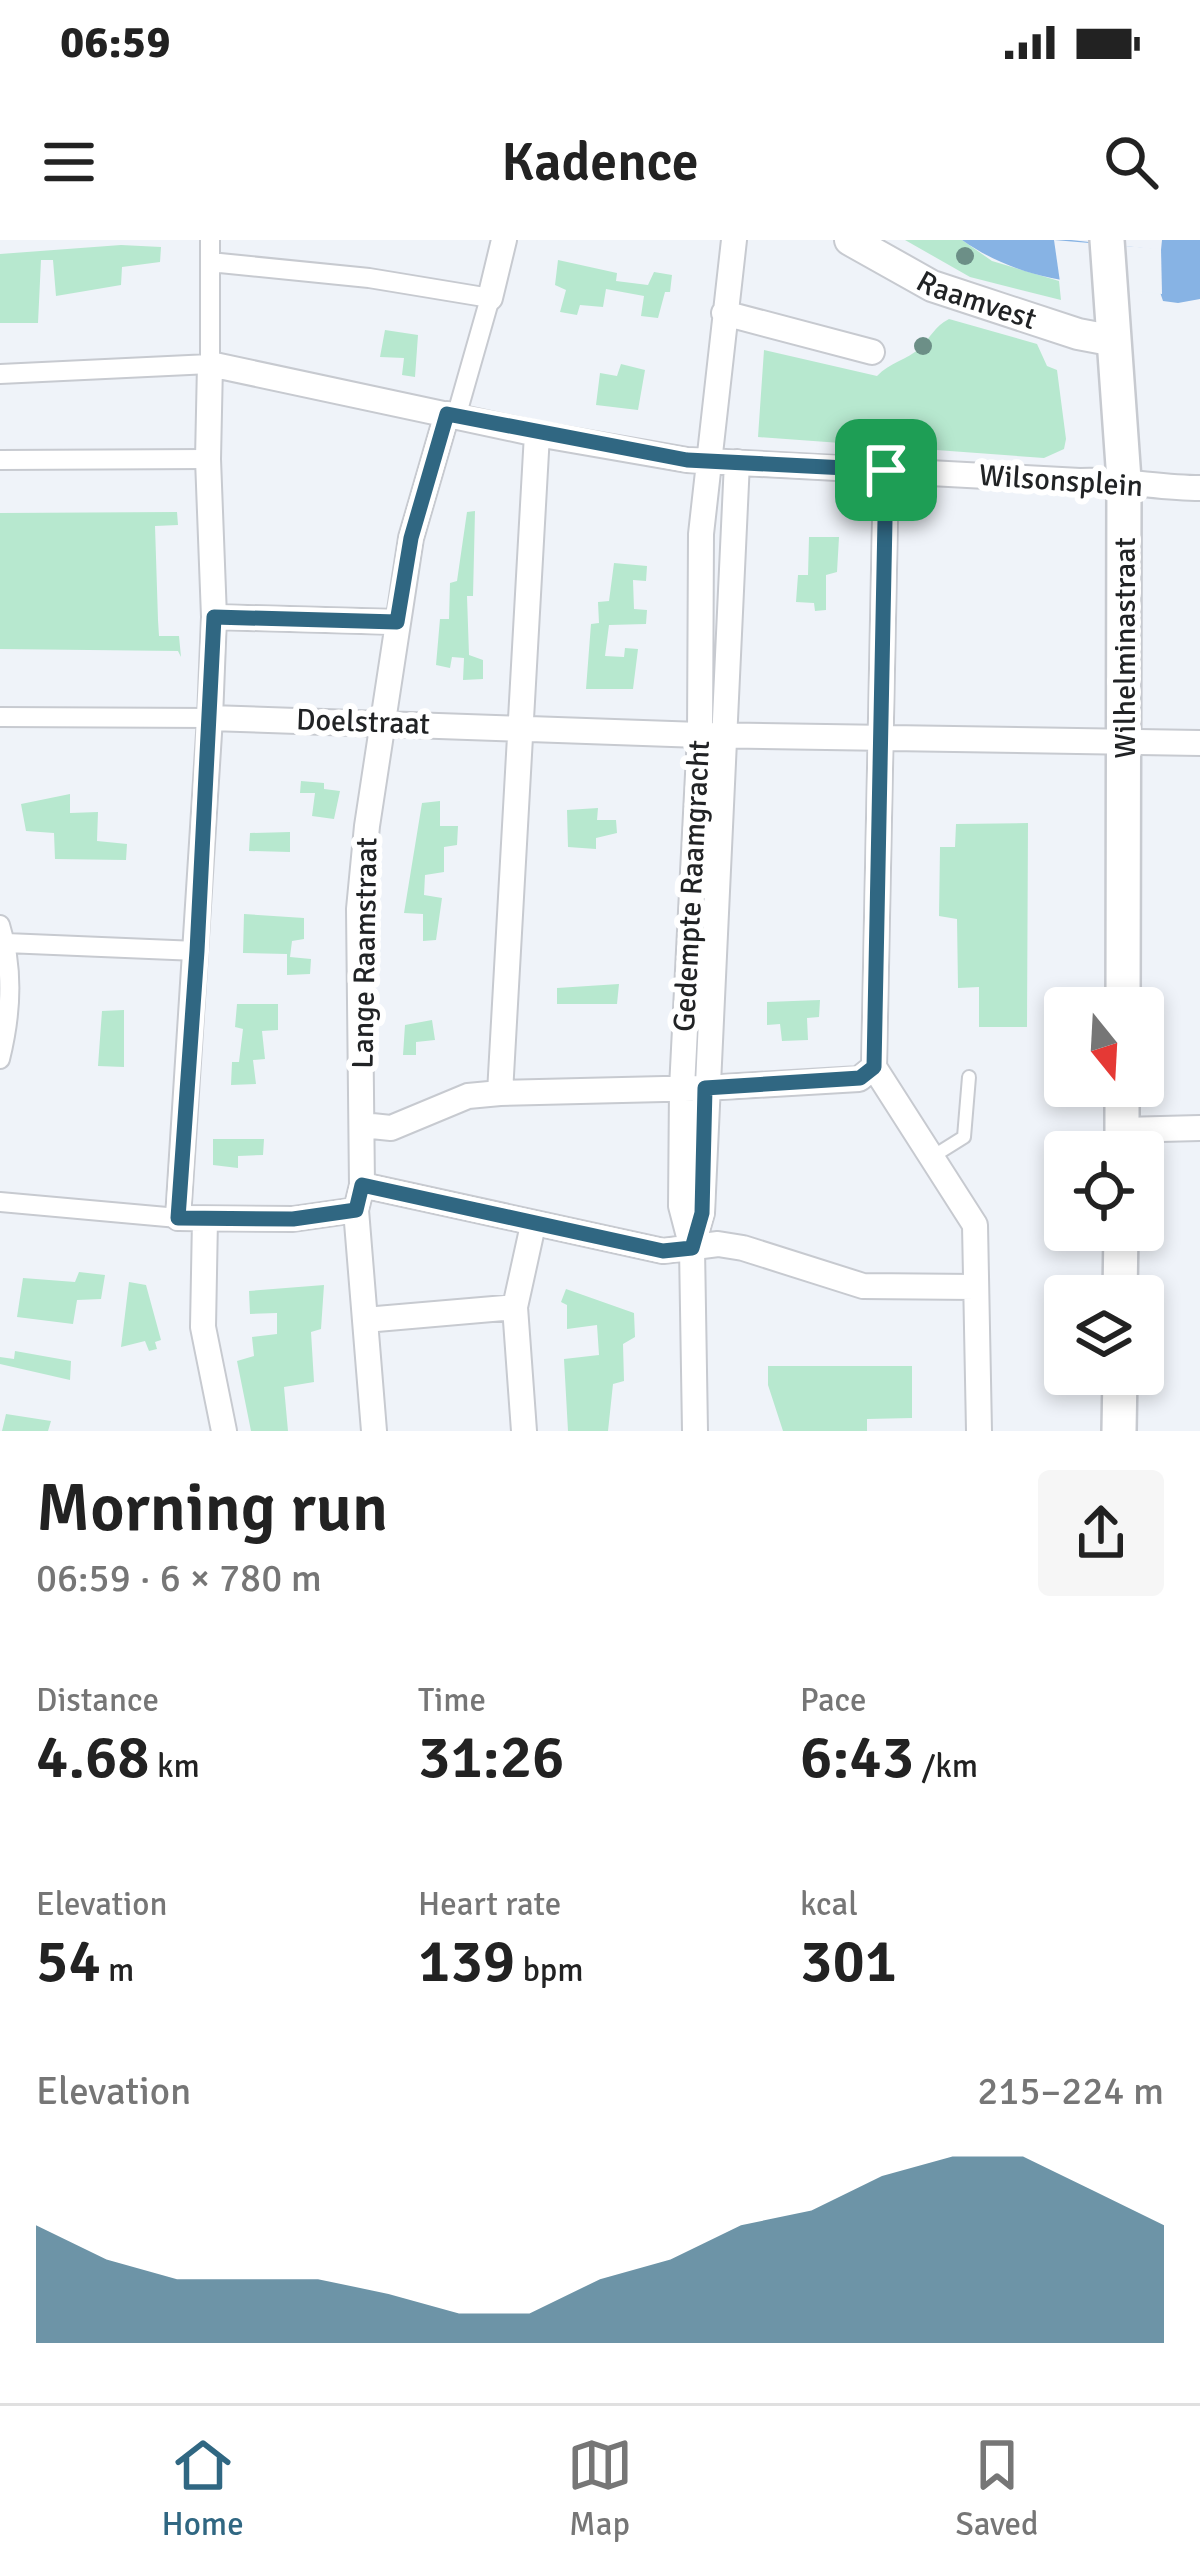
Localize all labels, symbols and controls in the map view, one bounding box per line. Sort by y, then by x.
text: 06:59 [60,15,170,70]
icon: menu [36,129,102,195]
text: Kadence [501,129,699,196]
icon: search [1098,129,1164,195]
street label: Raamvest [910,263,1041,338]
pin [835,419,937,521]
icon: arrive [853,437,919,503]
street label: Wilsonsplein [978,457,1144,505]
street label: Wilhelminastraat [1107,537,1144,759]
street label: Doelstraat [295,701,431,743]
street label: Gedempte Raamgracht [666,739,718,1033]
street label: Lange Raamstraat [344,837,386,1069]
north arrow [1044,987,1164,1107]
map controls [1044,987,1164,1395]
button: locate [1044,1131,1164,1251]
button: layers [1044,1275,1164,1395]
text: Morning run [36,1468,388,1549]
button: share [1038,1470,1164,1596]
text: 06:59 · 6 × 780 m [36,1554,322,1602]
text: Distance [36,1680,159,1721]
text: Time [418,1680,486,1721]
text: Pace [800,1680,866,1721]
text: 4.68 [36,1721,150,1795]
text: 31:26 [418,1721,565,1795]
text: 6:43 [800,1721,914,1795]
text: km [150,1746,200,1787]
text: /km [914,1746,978,1787]
text: Elevation [36,1884,167,1925]
text: Heart rate [418,1884,561,1925]
text: kcal [800,1884,858,1925]
text: 54 [36,1925,101,1999]
text: 139 [418,1925,515,1999]
text: 301 [800,1925,897,1999]
text: m [101,1950,134,1991]
text: bpm [515,1950,584,1991]
text: Elevation [36,2067,191,2115]
text: 215–224 m [977,2067,1164,2115]
tab: Home [161,2432,244,2545]
tab: Map [567,2432,633,2545]
tab: Saved [955,2432,1039,2545]

